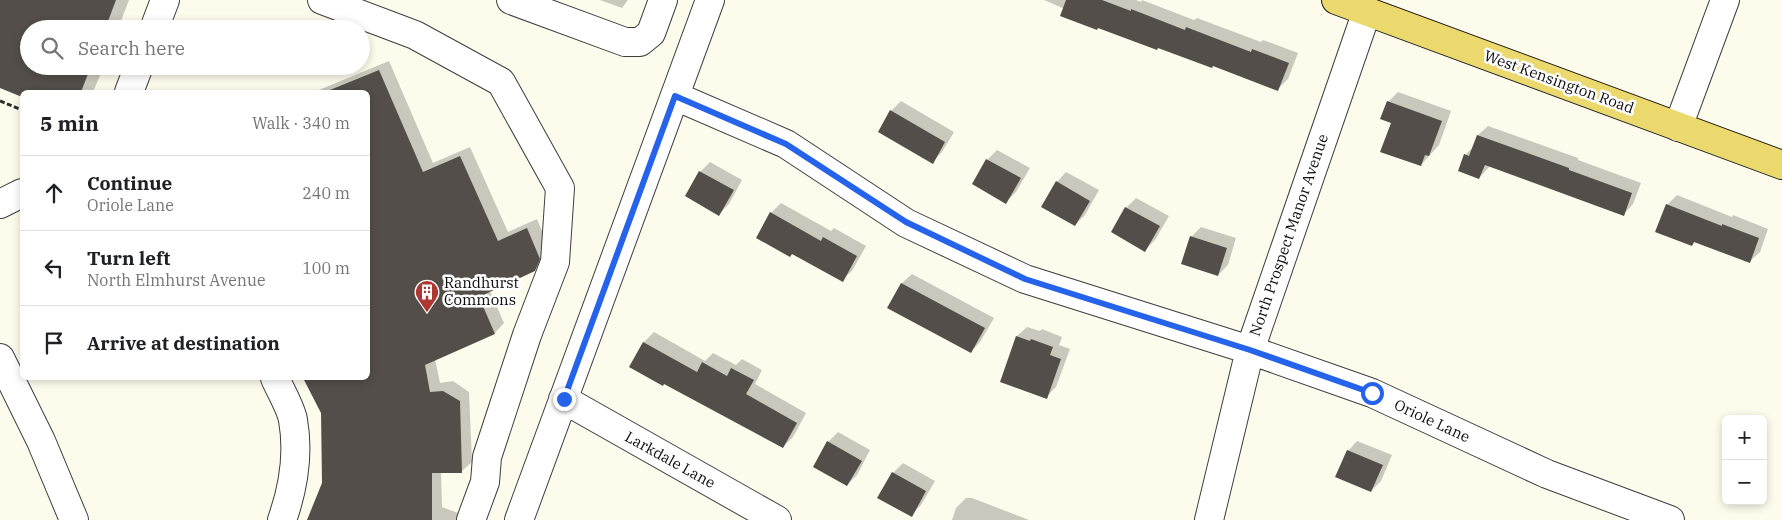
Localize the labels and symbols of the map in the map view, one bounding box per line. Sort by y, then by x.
street label: West Kensington Road [1482,46,1637,117]
street label: North Prospect Manor Avenue [1245,131,1332,338]
place label: Randhurst Commons [444,273,519,309]
building icon: Randhurst Commons [414,279,440,313]
route start [1361,382,1384,405]
route end [553,388,576,411]
street label: Oriole Lane [1391,395,1473,446]
street label: Larkdale Lane [622,427,719,492]

